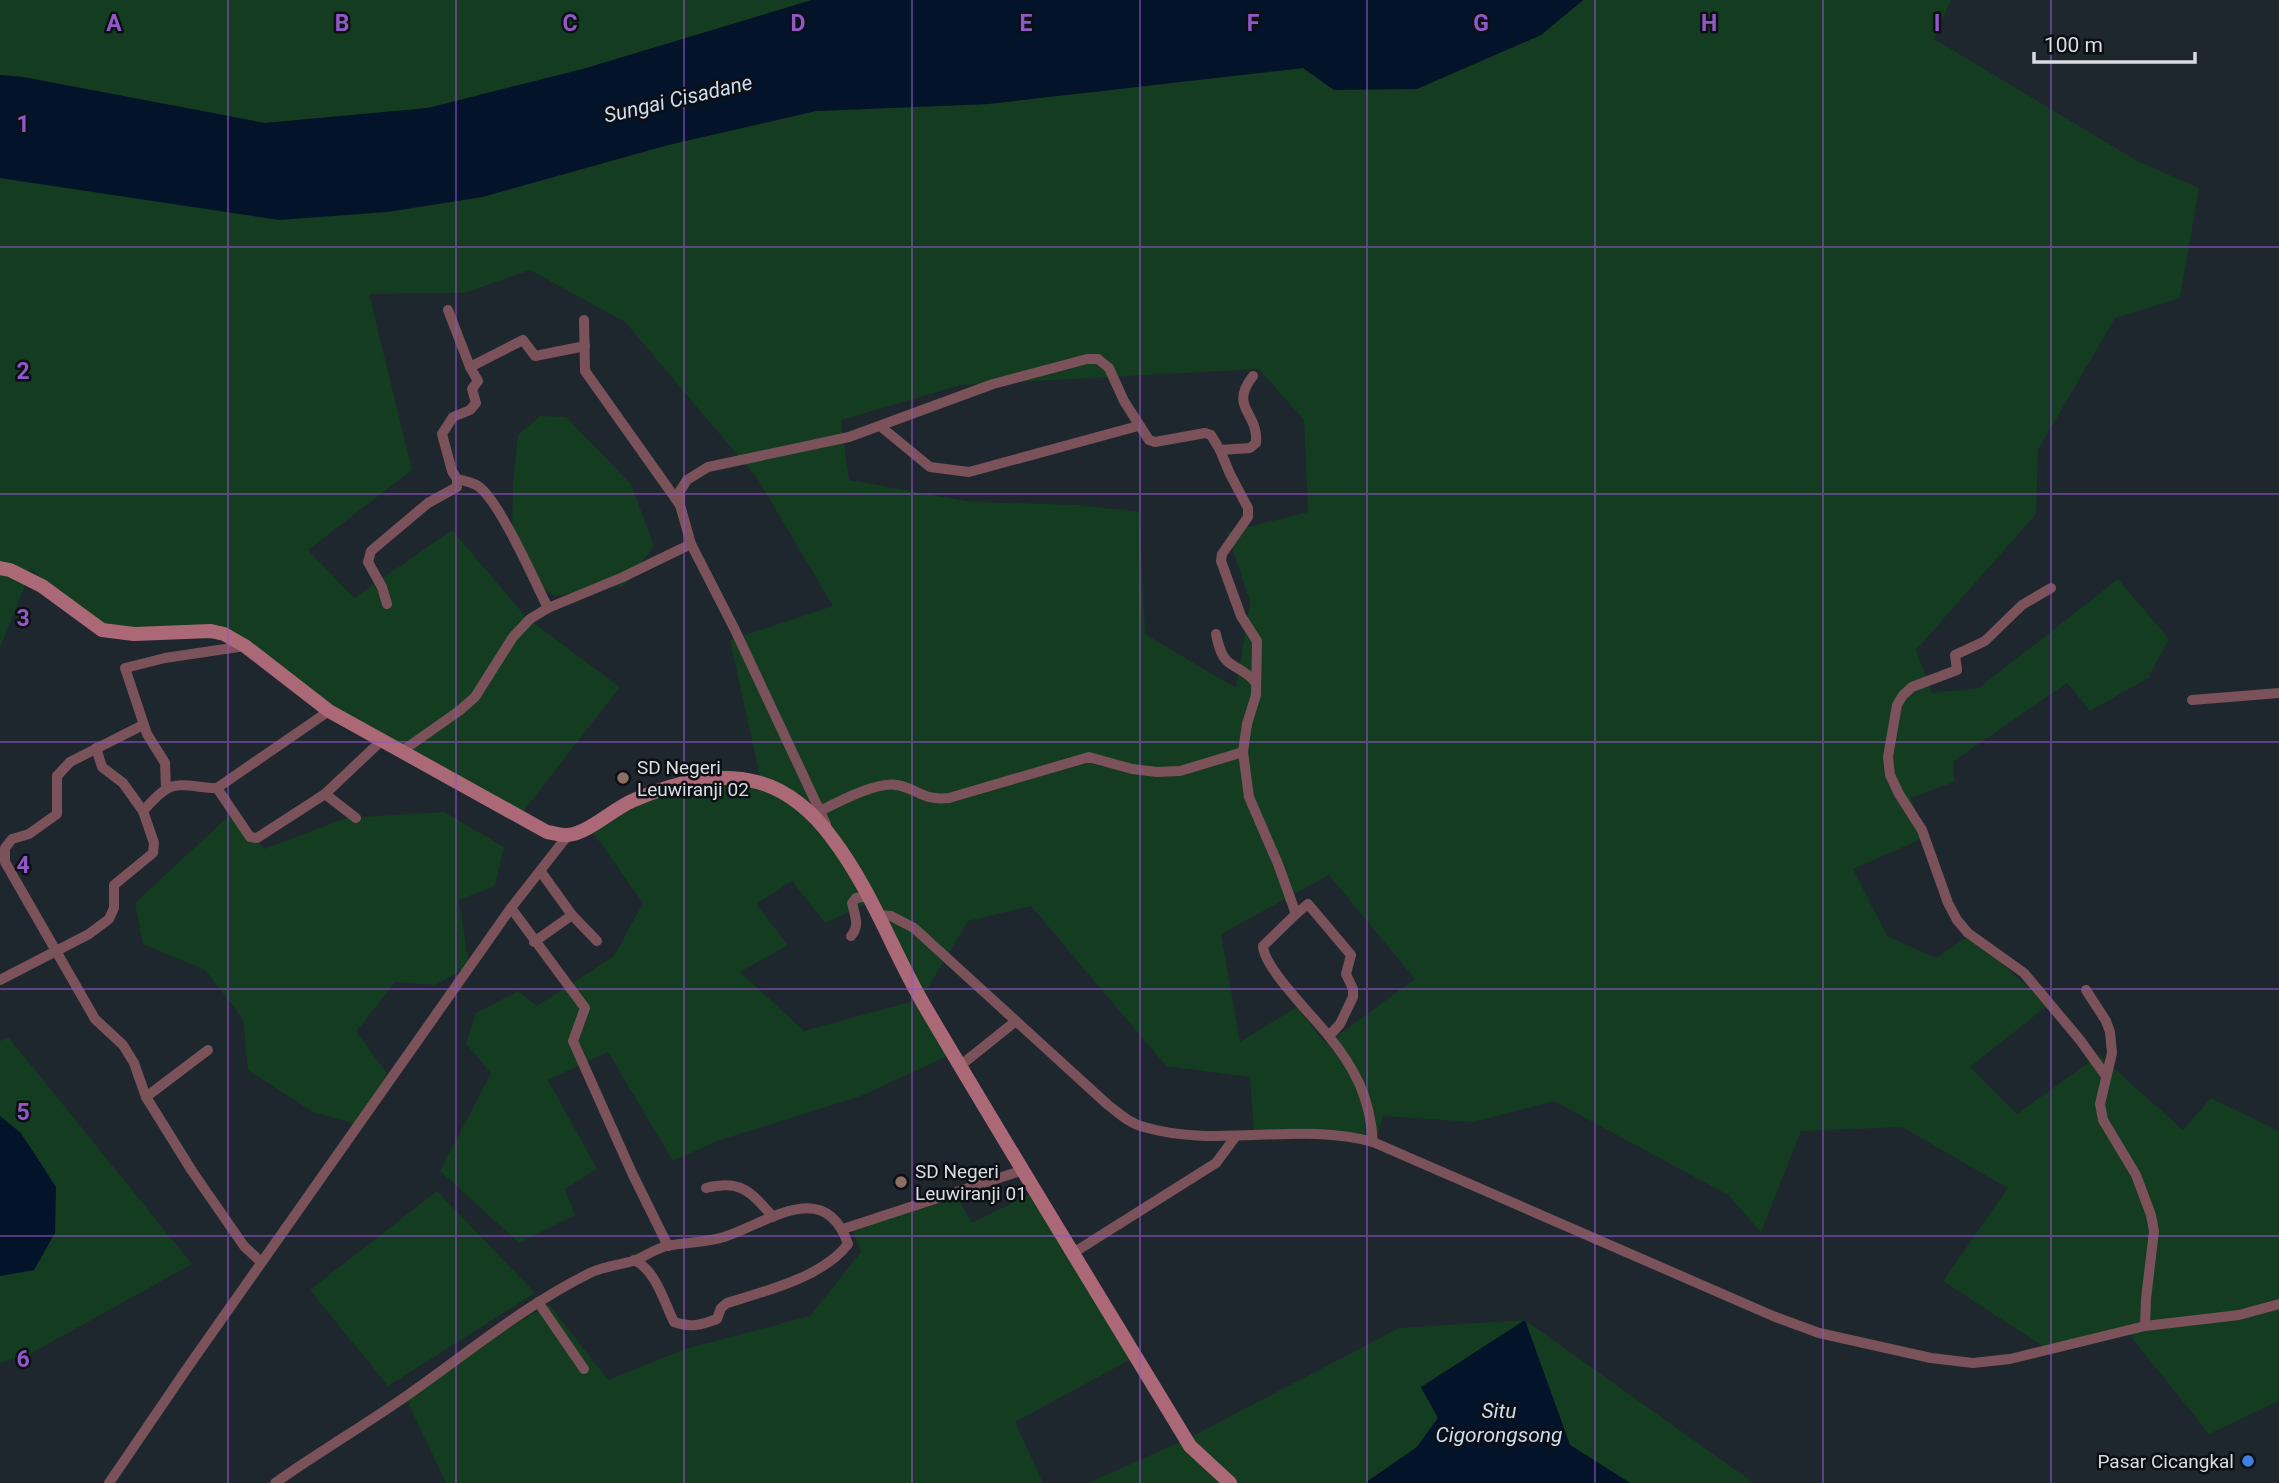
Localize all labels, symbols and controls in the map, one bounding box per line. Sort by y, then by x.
text: A [106,10,122,37]
text: B [335,10,349,37]
text: C [562,10,578,37]
text: D [791,10,805,37]
text: E [1020,10,1033,37]
text: F [1247,10,1260,37]
text: G [1473,10,1489,37]
text: H [1701,10,1717,37]
text: I [1934,10,1940,37]
scale bar [2034,21,2195,65]
text: 100 m [2044,33,2103,57]
water label: Sungai Cisadane [601,70,755,128]
text: 1 [16,111,30,138]
text: 2 [16,358,30,385]
text: 3 [16,605,30,632]
place label: SD Negeri Leuwiranji 02 [637,756,749,801]
marker: SD Negeri Leuwiranji 02 [615,770,631,786]
text: 4 [16,852,30,879]
text: 5 [16,1099,30,1126]
place label: SD Negeri Leuwiranji 01 [915,1160,1027,1205]
marker: SD Negeri Leuwiranji 01 [893,1174,909,1190]
text: 6 [16,1346,30,1373]
water label: Situ Cigorongsong [1435,1399,1563,1447]
place label: Pasar Cicangkal [2097,1450,2234,1473]
marker: Pasar Cicangkal [2240,1453,2256,1469]

